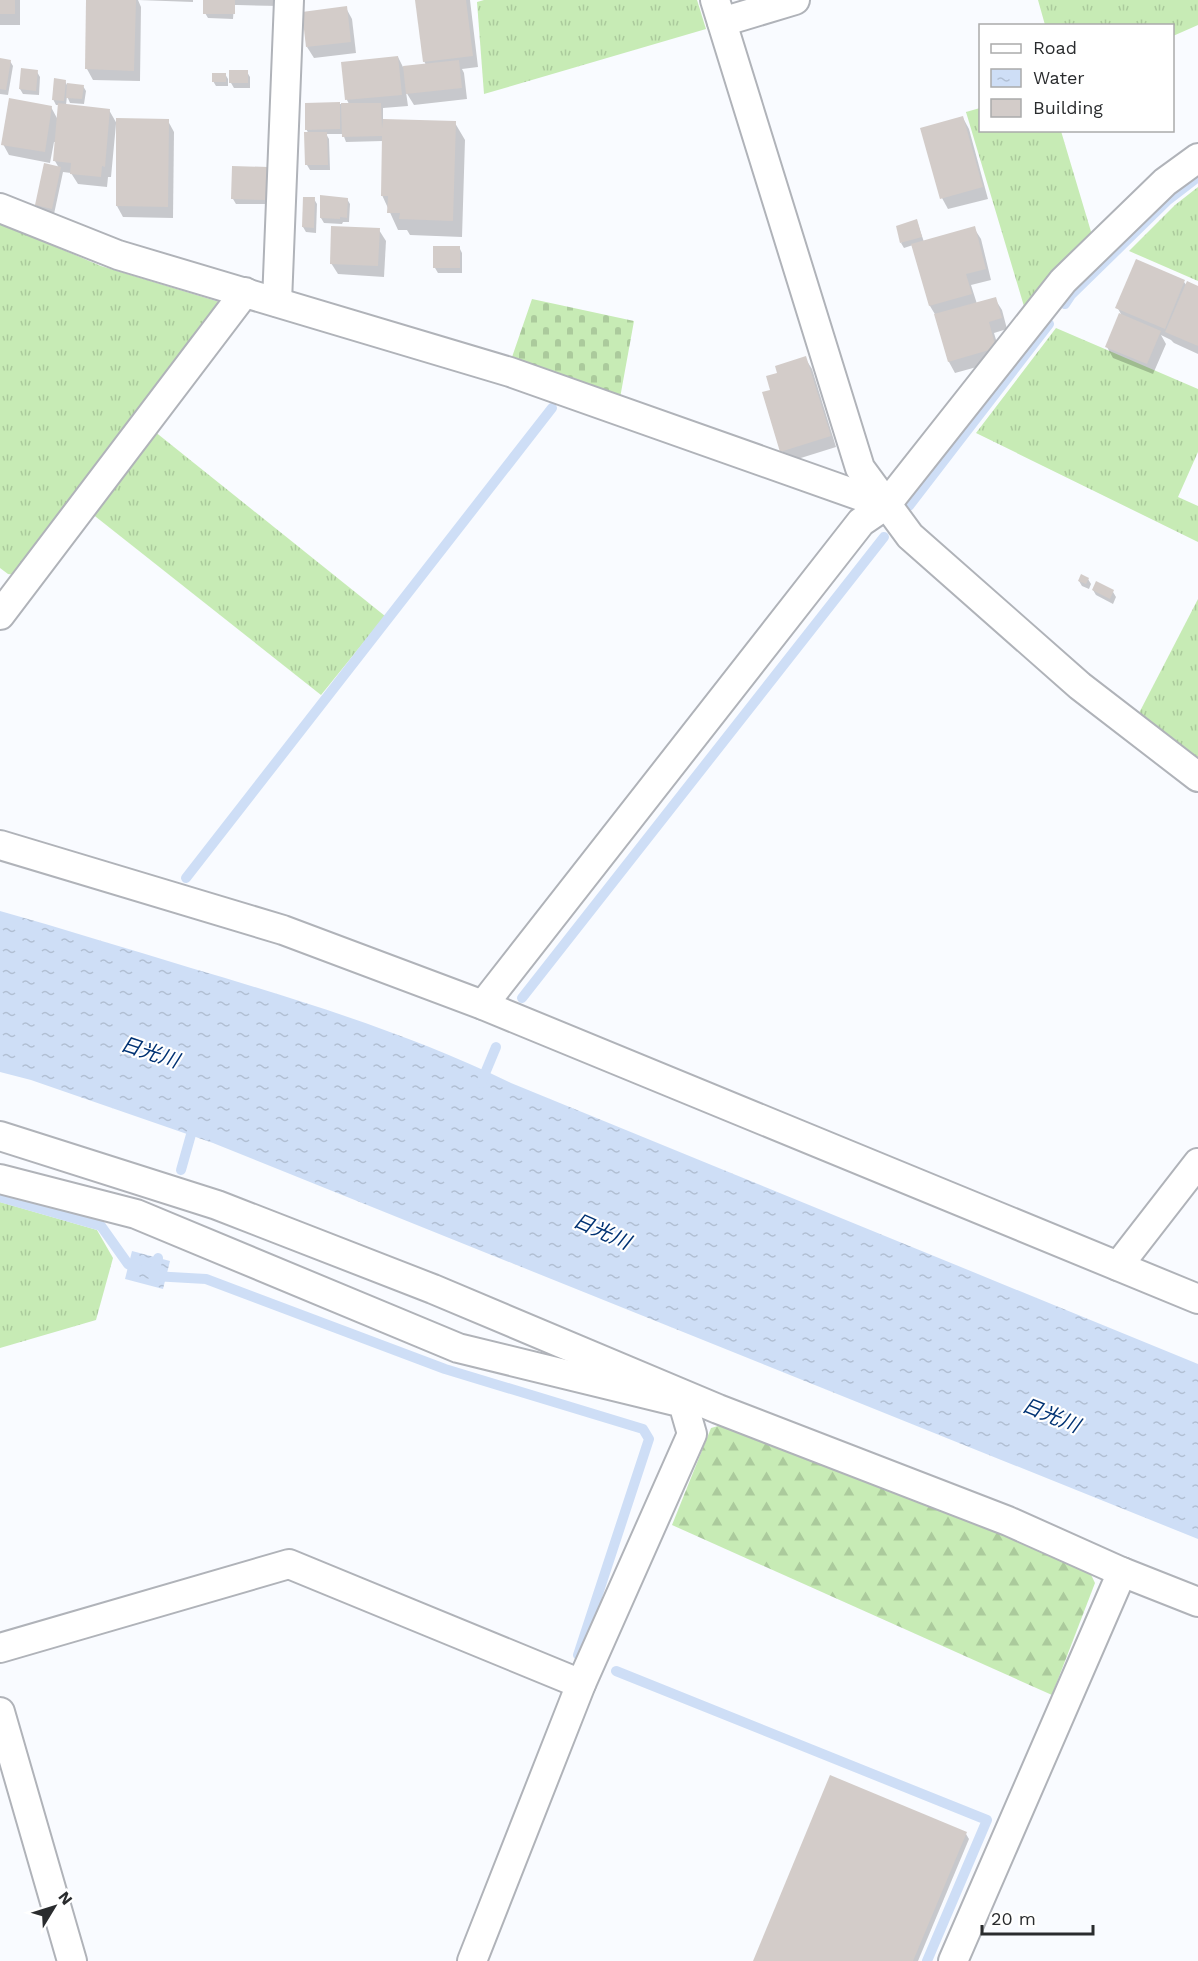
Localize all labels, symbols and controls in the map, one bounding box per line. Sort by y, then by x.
legend [979,24,1174,132]
text: Road [1033,37,1077,58]
text: Water [1033,67,1085,88]
text: Building [1033,97,1103,118]
water label: 日光川 [118,1031,184,1073]
water label: 日光川 [570,1208,636,1255]
water label: 日光川 [1019,1393,1085,1438]
north arrow [24,1877,84,1937]
text: N [54,1888,77,1909]
scale bar [982,1898,1093,1936]
text: 20 m [991,1908,1036,1929]

